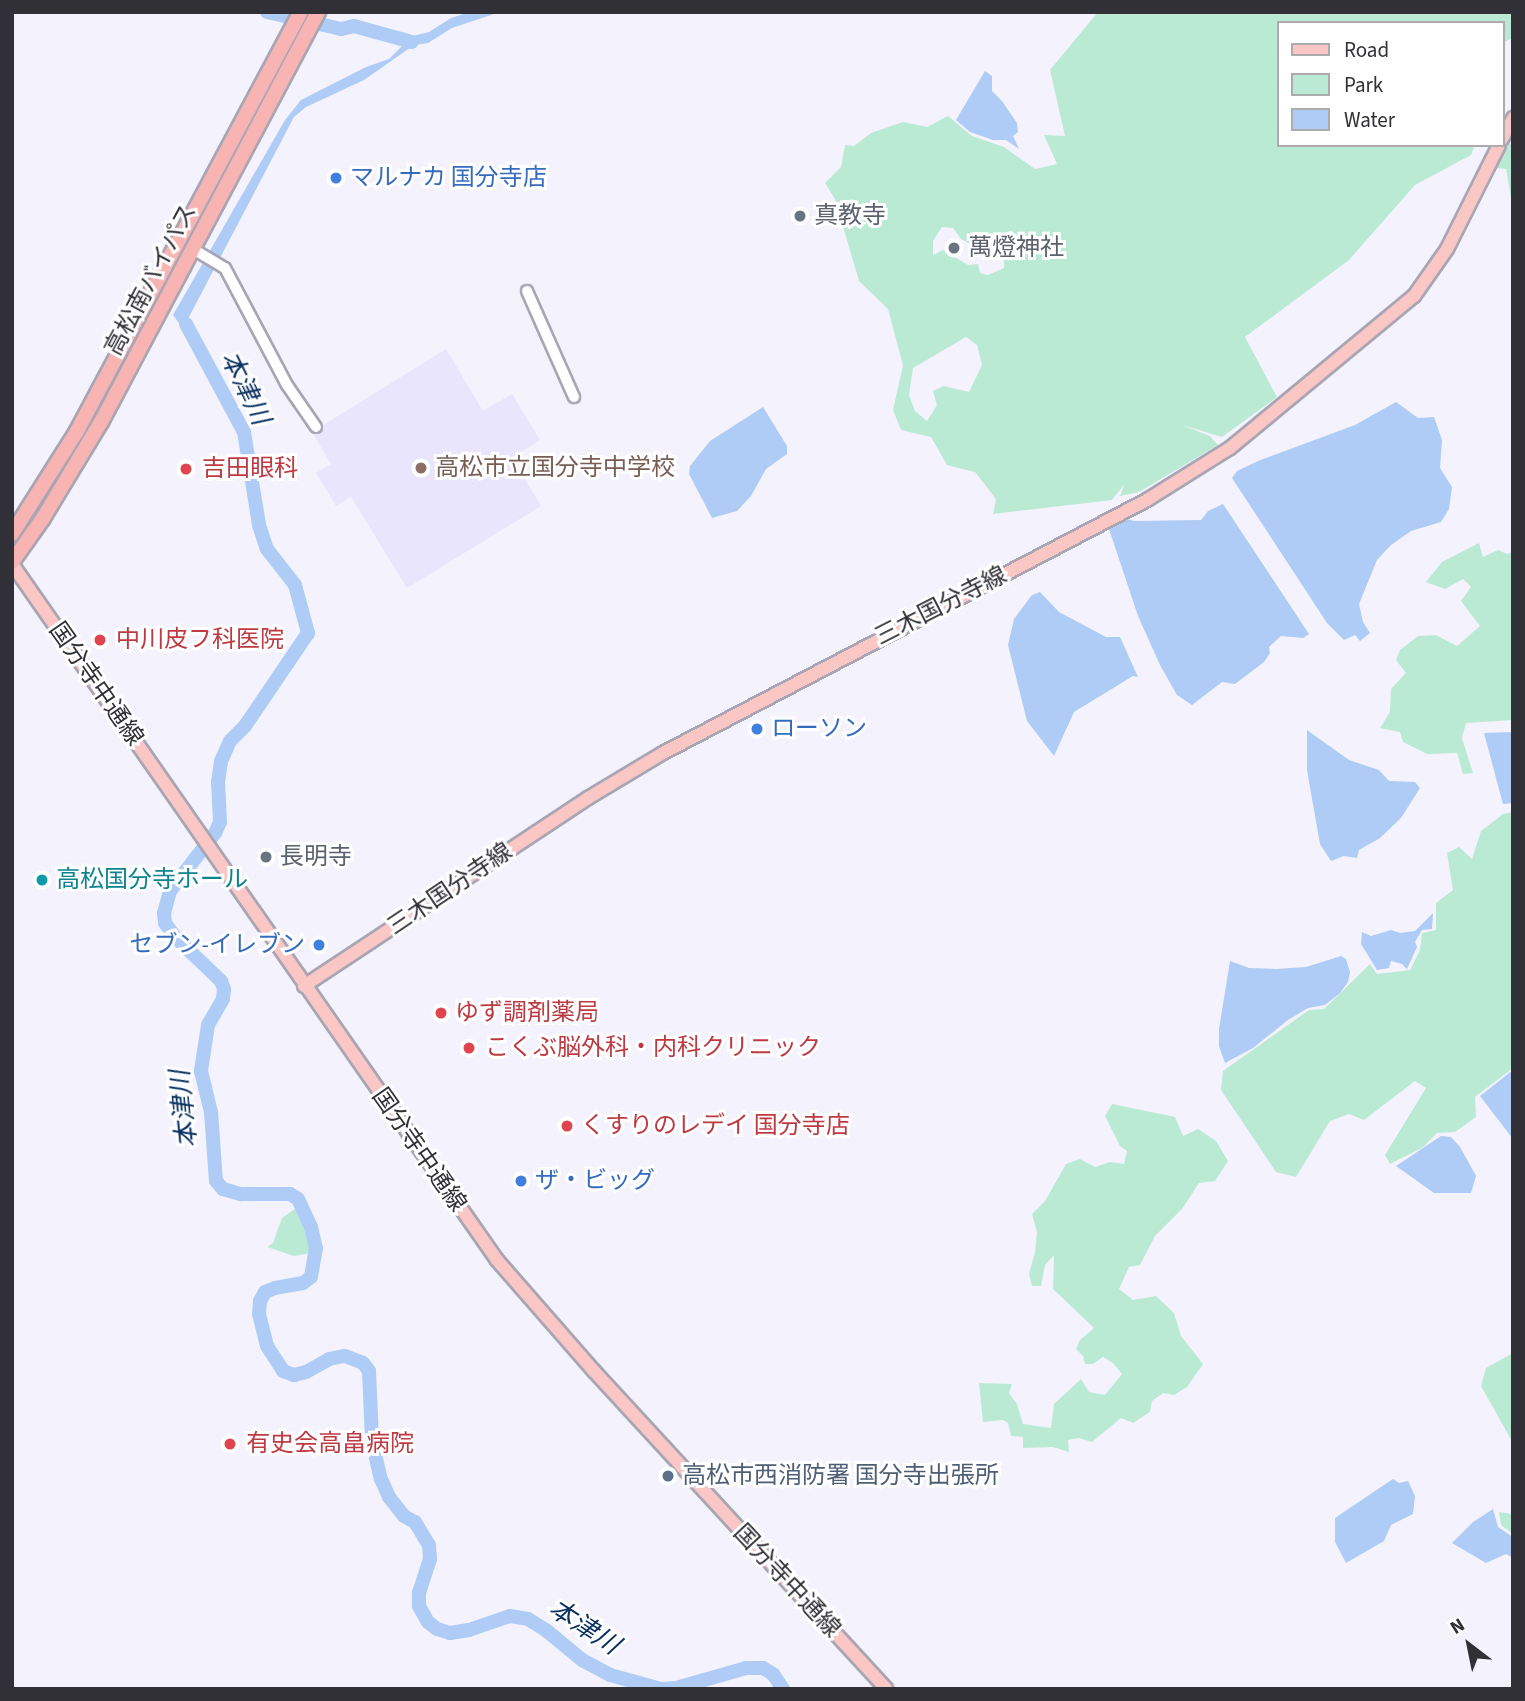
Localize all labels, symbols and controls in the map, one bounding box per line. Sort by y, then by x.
legend [1276,21,1504,147]
text: Road [1344,35,1389,65]
text: Park [1344,70,1383,100]
text: Water [1344,105,1395,135]
place label: マルナカ 国分寺店 [350,164,547,192]
marker: マルナカ 国分寺店 [328,170,344,186]
street label: 高松南バイパス [99,199,203,361]
place label: 真教寺 [814,202,886,230]
marker: 真教寺 [792,208,808,224]
place label: 萬燈神社 [968,234,1064,262]
marker: 萬燈神社 [946,240,962,256]
water label: 本津川 [214,346,276,430]
place label: 高松市立国分寺中学校 [435,454,675,482]
place label: 吉田眼科 [202,455,298,483]
marker: 吉田眼科 [176,459,196,479]
marker: 高松市立国分寺中学校 [413,460,429,476]
street label: 三木国分寺線 [870,560,1012,652]
street label: 国分寺中通線 [43,617,149,751]
place label: 中川皮フ科医院 [116,626,284,654]
marker: 中川皮フ科医院 [90,630,110,650]
place label: ローソン [771,715,867,743]
marker: ローソン [749,721,765,737]
street label: 三木国分寺線 [382,837,518,941]
place label: 長明寺 [280,843,352,871]
marker: 長明寺 [258,849,274,865]
place label: 高松国分寺ホール [56,866,248,894]
marker: 高松国分寺ホール [34,872,50,888]
place label: セブン-イレブン [130,931,305,959]
marker: セブン-イレブン [311,937,327,953]
place label: ゆず調剤薬局 [455,999,599,1027]
marker: ゆず調剤薬局 [433,1005,449,1021]
place label: こくぶ脳外科・内科クリニック [485,1034,821,1062]
marker: こくぶ脳外科・内科クリニック [459,1038,479,1058]
water label: 本津川 [164,1069,204,1149]
street label: 国分寺中通線 [366,1083,472,1217]
place label: くすりのレデイ 国分寺店 [581,1112,850,1140]
marker: くすりのレデイ 国分寺店 [559,1118,575,1134]
place label: ザ・ビッグ [535,1167,655,1195]
marker: ザ・ビッグ [513,1173,529,1189]
place label: 有史会高畠病院 [246,1430,414,1458]
marker: 有史会高畠病院 [220,1434,240,1454]
place label: 高松市西消防署 国分寺出張所 [682,1462,999,1490]
marker: 高松市西消防署 国分寺出張所 [660,1468,676,1484]
street label: 国分寺中通線 [727,1519,847,1643]
water label: 本津川 [543,1593,625,1661]
north arrow [1434,1610,1504,1680]
text: N [1445,1612,1470,1642]

